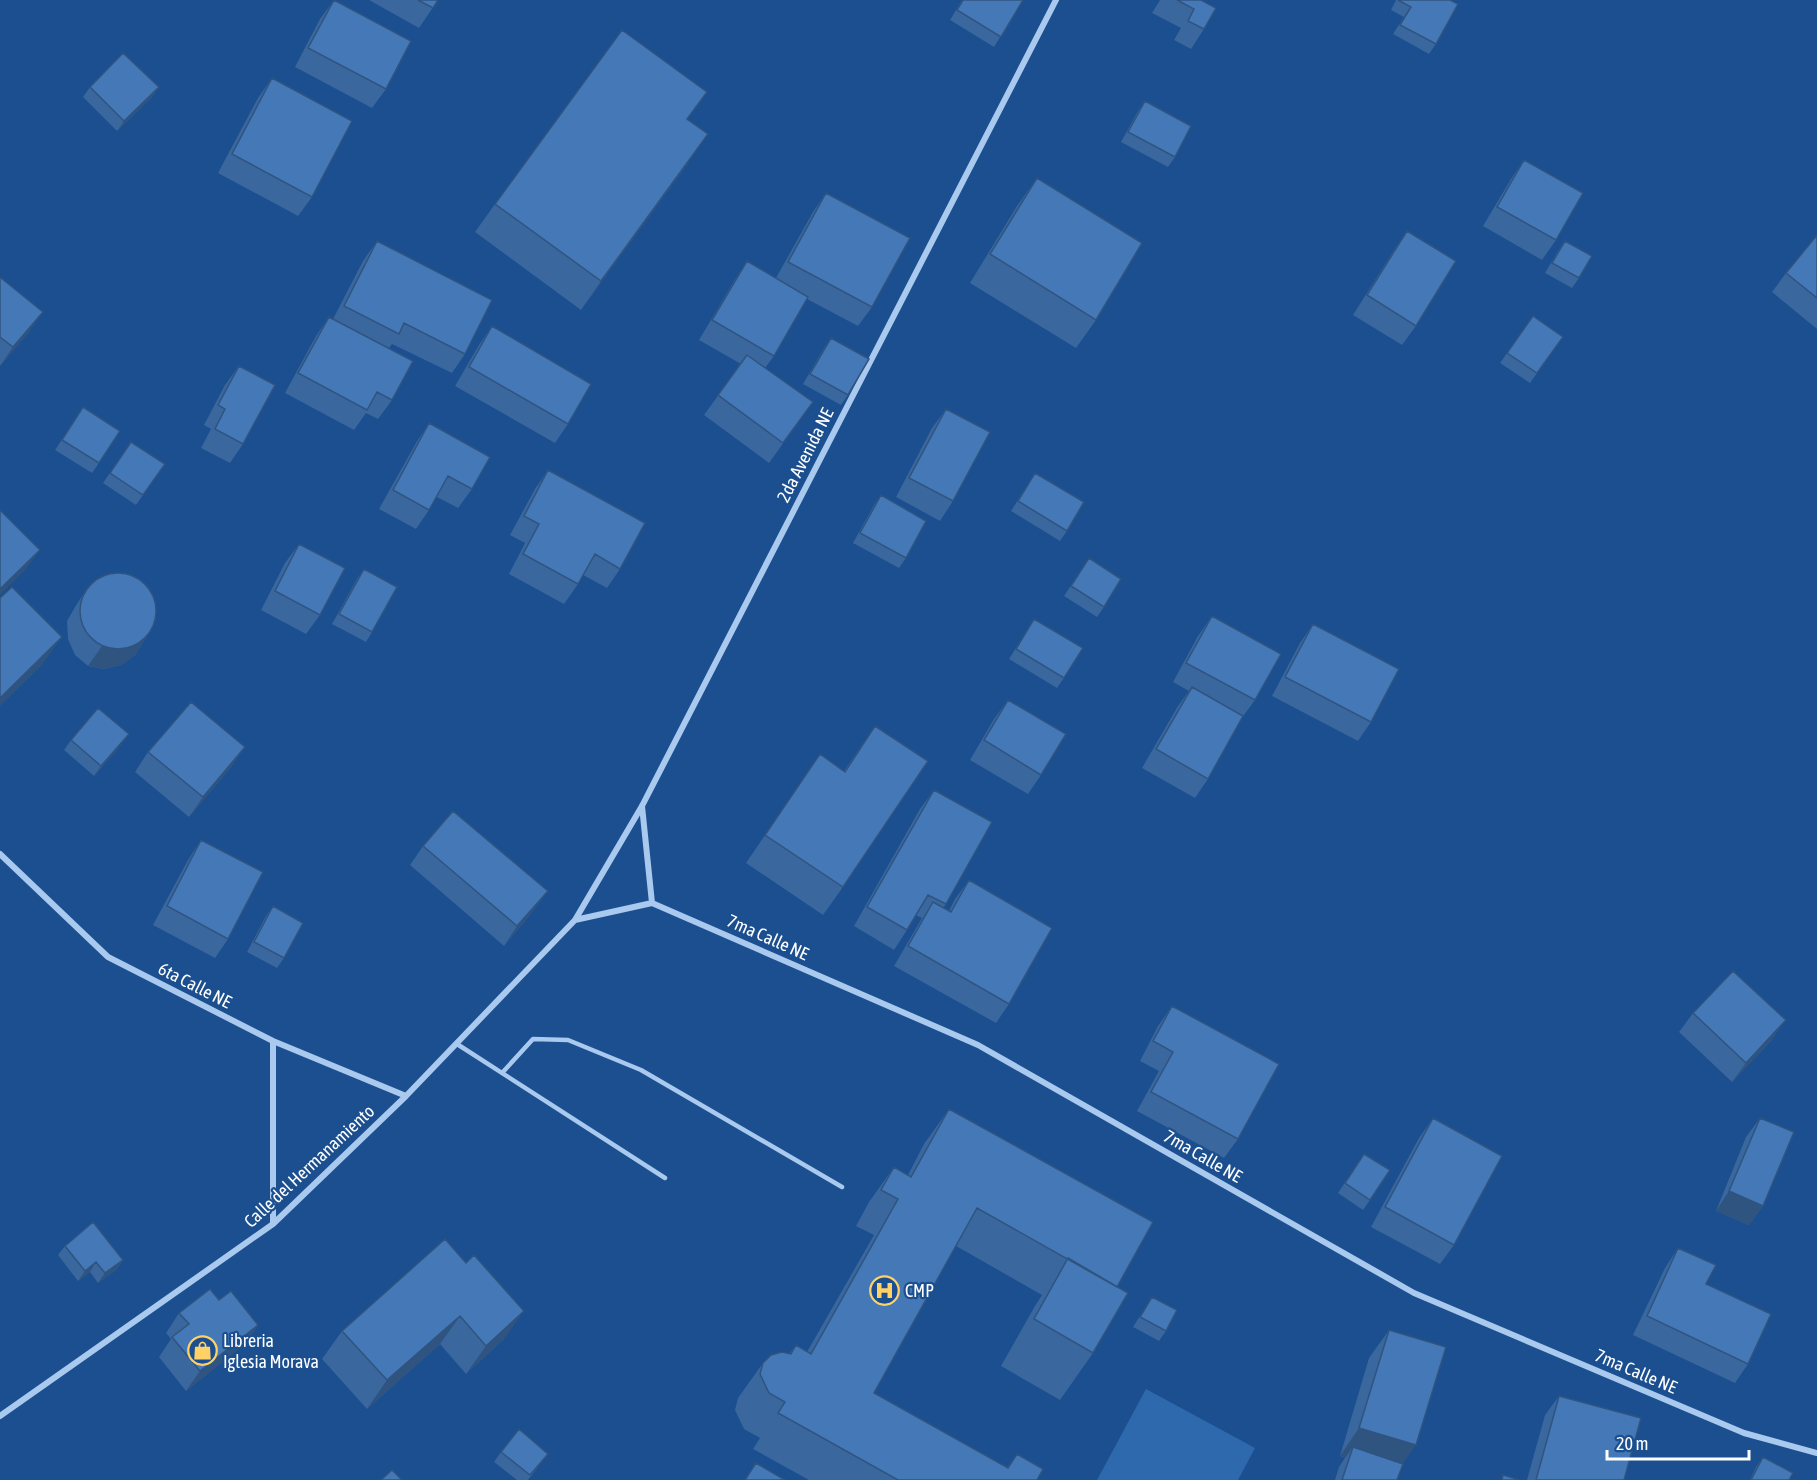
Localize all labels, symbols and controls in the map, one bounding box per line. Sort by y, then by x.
street label: 2da Avenida NE [772,404,838,505]
street label: 7ma Calle NE [724,910,812,964]
street label: 6ta Calle NE [155,958,235,1012]
street label: Calle del Hermanamiento [240,1100,378,1232]
street label: 7ma Calle NE [1160,1125,1246,1187]
hospital icon: CMP [868,1274,900,1306]
place label: CMP [905,1280,934,1301]
place label: Libreria Iglesia Morava [223,1330,319,1372]
shop icon: Libreria Iglesia Morava [186,1334,218,1366]
street label: 7ma Calle NE [1592,1344,1680,1398]
scale bar [1607,1423,1750,1461]
text: 20 m [1616,1433,1648,1454]

